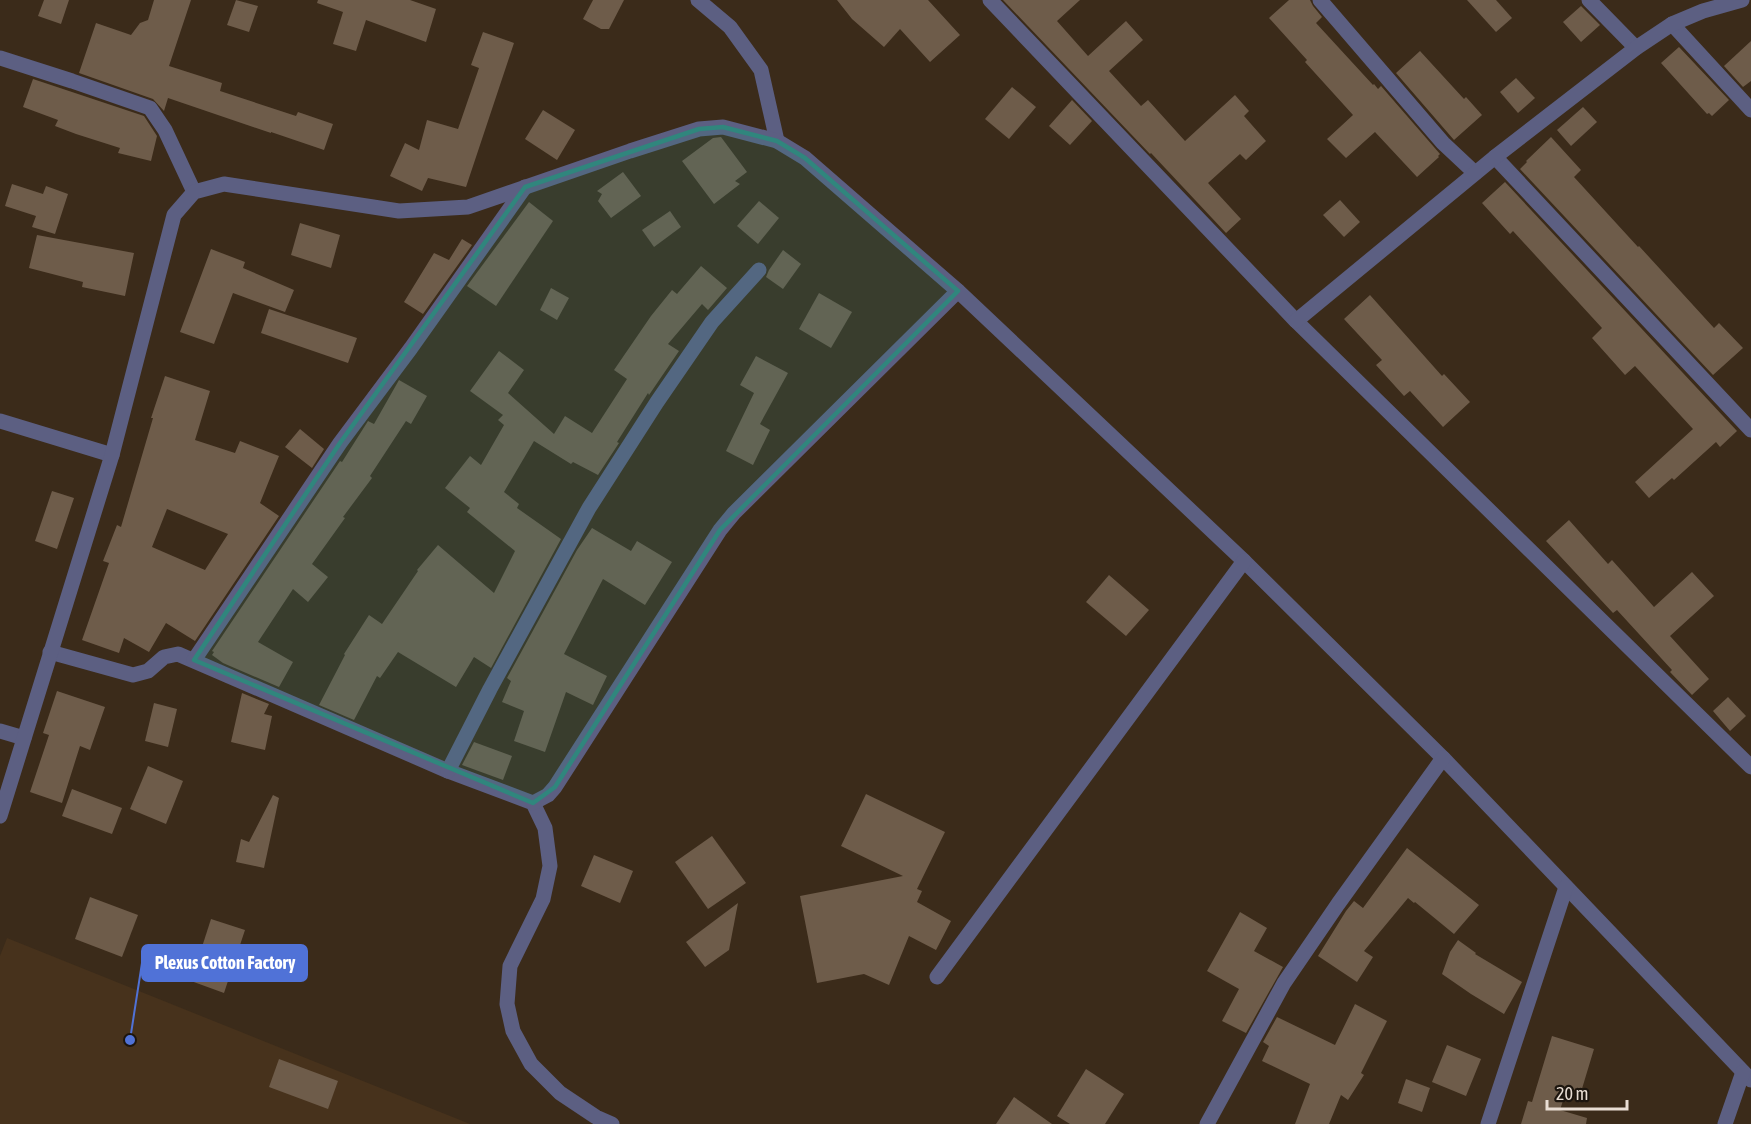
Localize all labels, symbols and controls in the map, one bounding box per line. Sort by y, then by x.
callout: Plexus Cotton Factory [142,945,307,981]
text: Plexus Cotton Factory [155,952,296,973]
scale bar [1547,1073,1626,1111]
text: 20 m [1556,1083,1588,1104]

